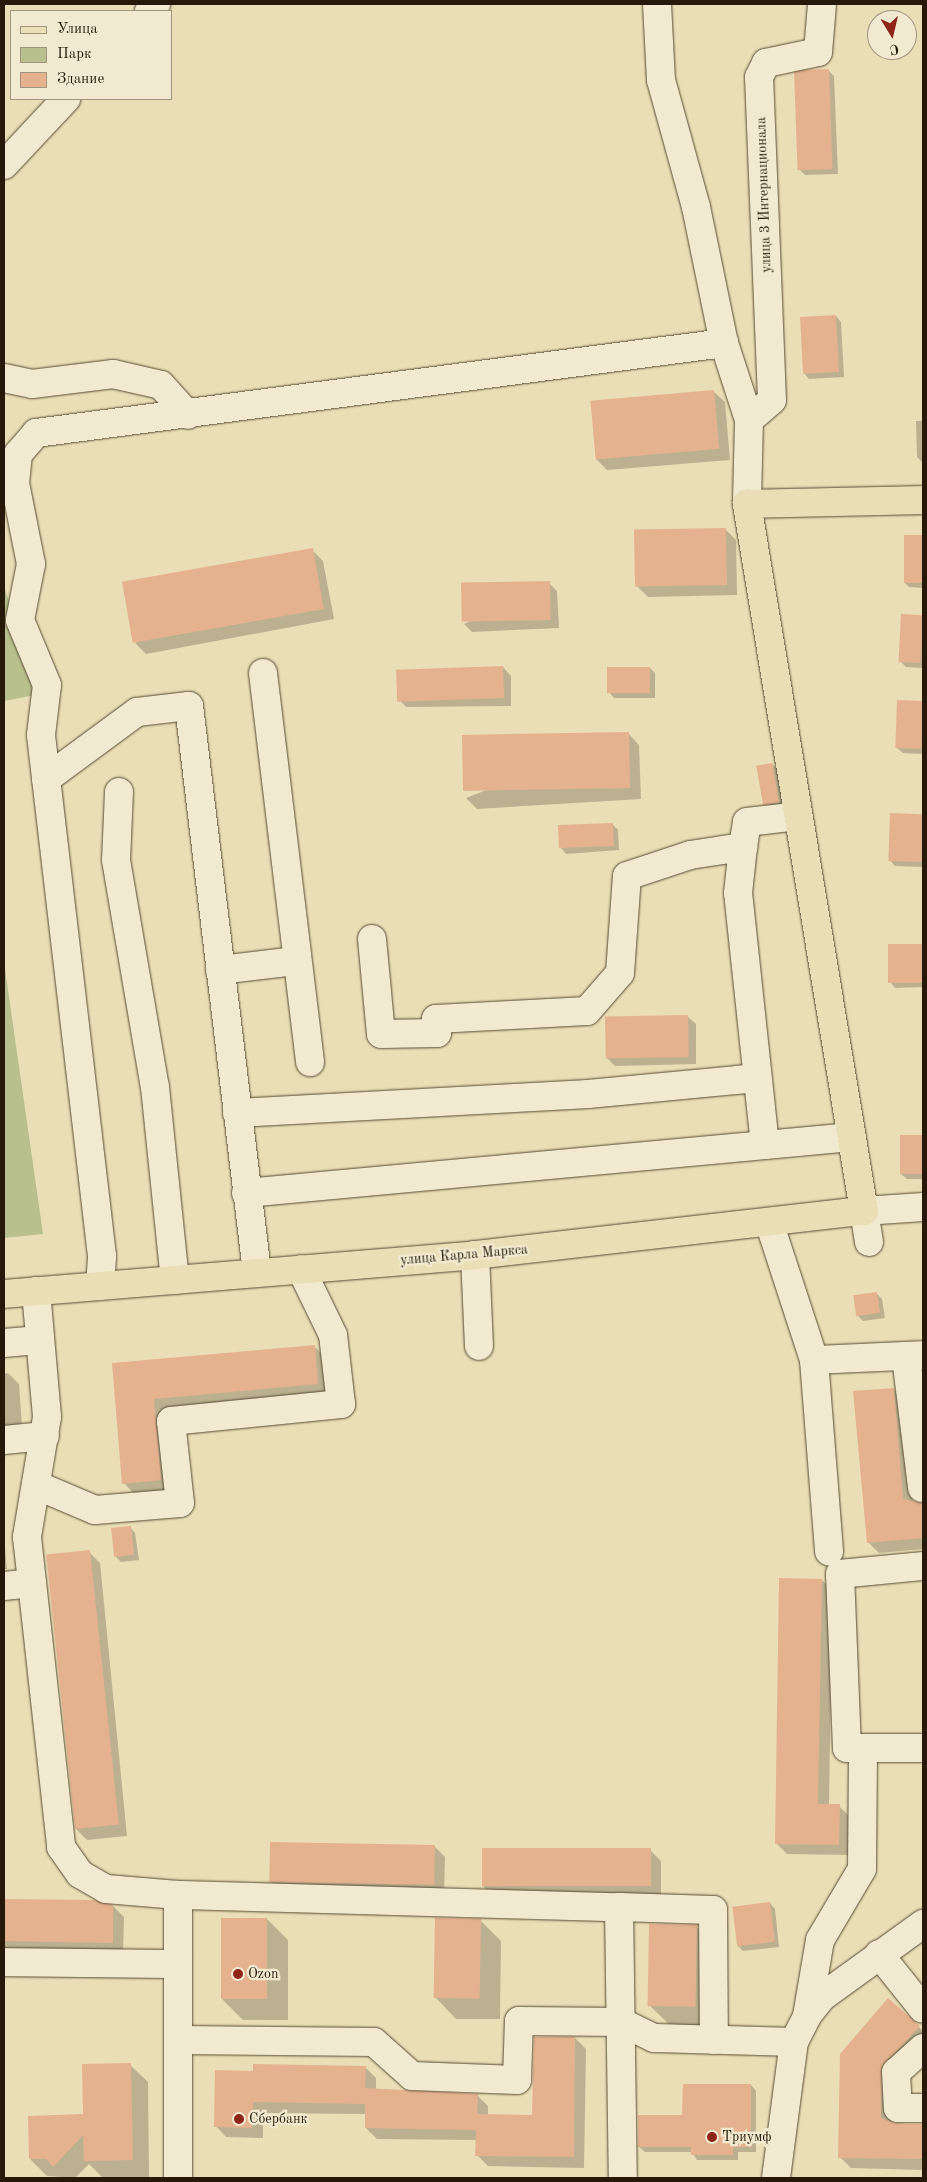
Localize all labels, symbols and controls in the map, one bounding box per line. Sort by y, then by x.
legend [10,10,172,100]
north arrow [867,10,917,60]
text: Улица [57,22,98,37]
text: С [889,41,900,56]
text: Парк [57,47,92,62]
text: Здание [57,72,104,87]
street label: улица 3 Интернационала [753,117,775,273]
street label: улица Карла Маркса [400,1241,528,1269]
place label: Ozon [248,1966,278,1982]
marker: Ozon [232,1968,244,1980]
place label: Сбербанк [249,2111,308,2127]
marker: Сбербанк [233,2113,245,2125]
place label: Триумф [722,2129,772,2145]
marker: Триумф [706,2131,718,2143]

